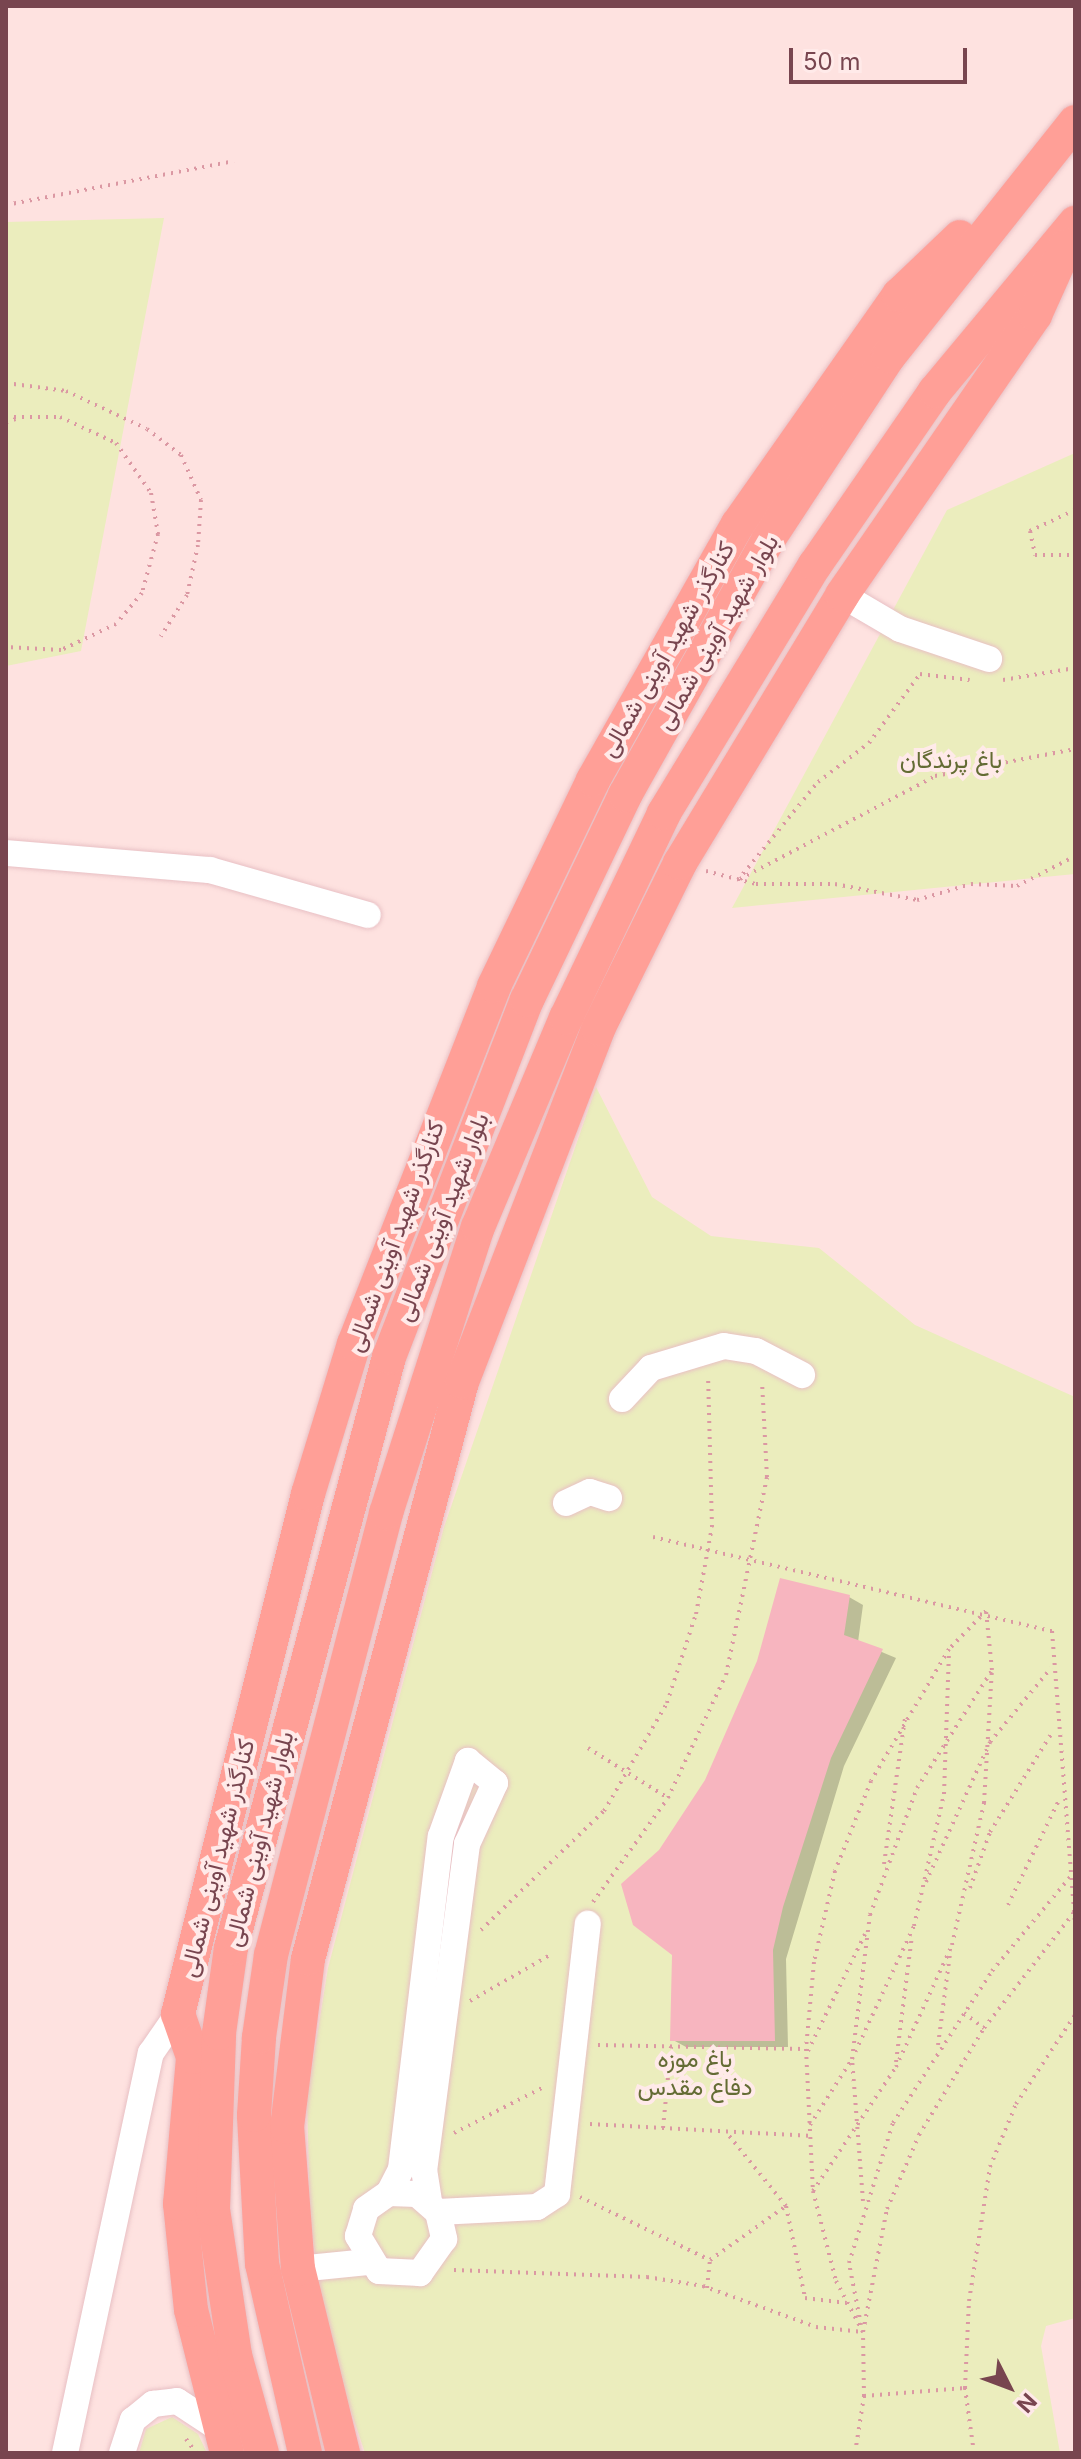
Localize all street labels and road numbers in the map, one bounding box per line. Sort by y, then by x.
street label: بلوار شهید آوینی شمالی [649,529,785,735]
street label: کنارگذر شهید آوینی شمالی [594,536,740,762]
street label: بلوار شهید آوینی شمالی [389,1109,495,1325]
street label: کنارگذر شهید آوینی شمالی [340,1116,450,1356]
street label: بلوار شهید آوینی شمالی [218,1729,300,1949]
street label: کنارگذر شهید آوینی شمالی [174,1736,260,1980]

